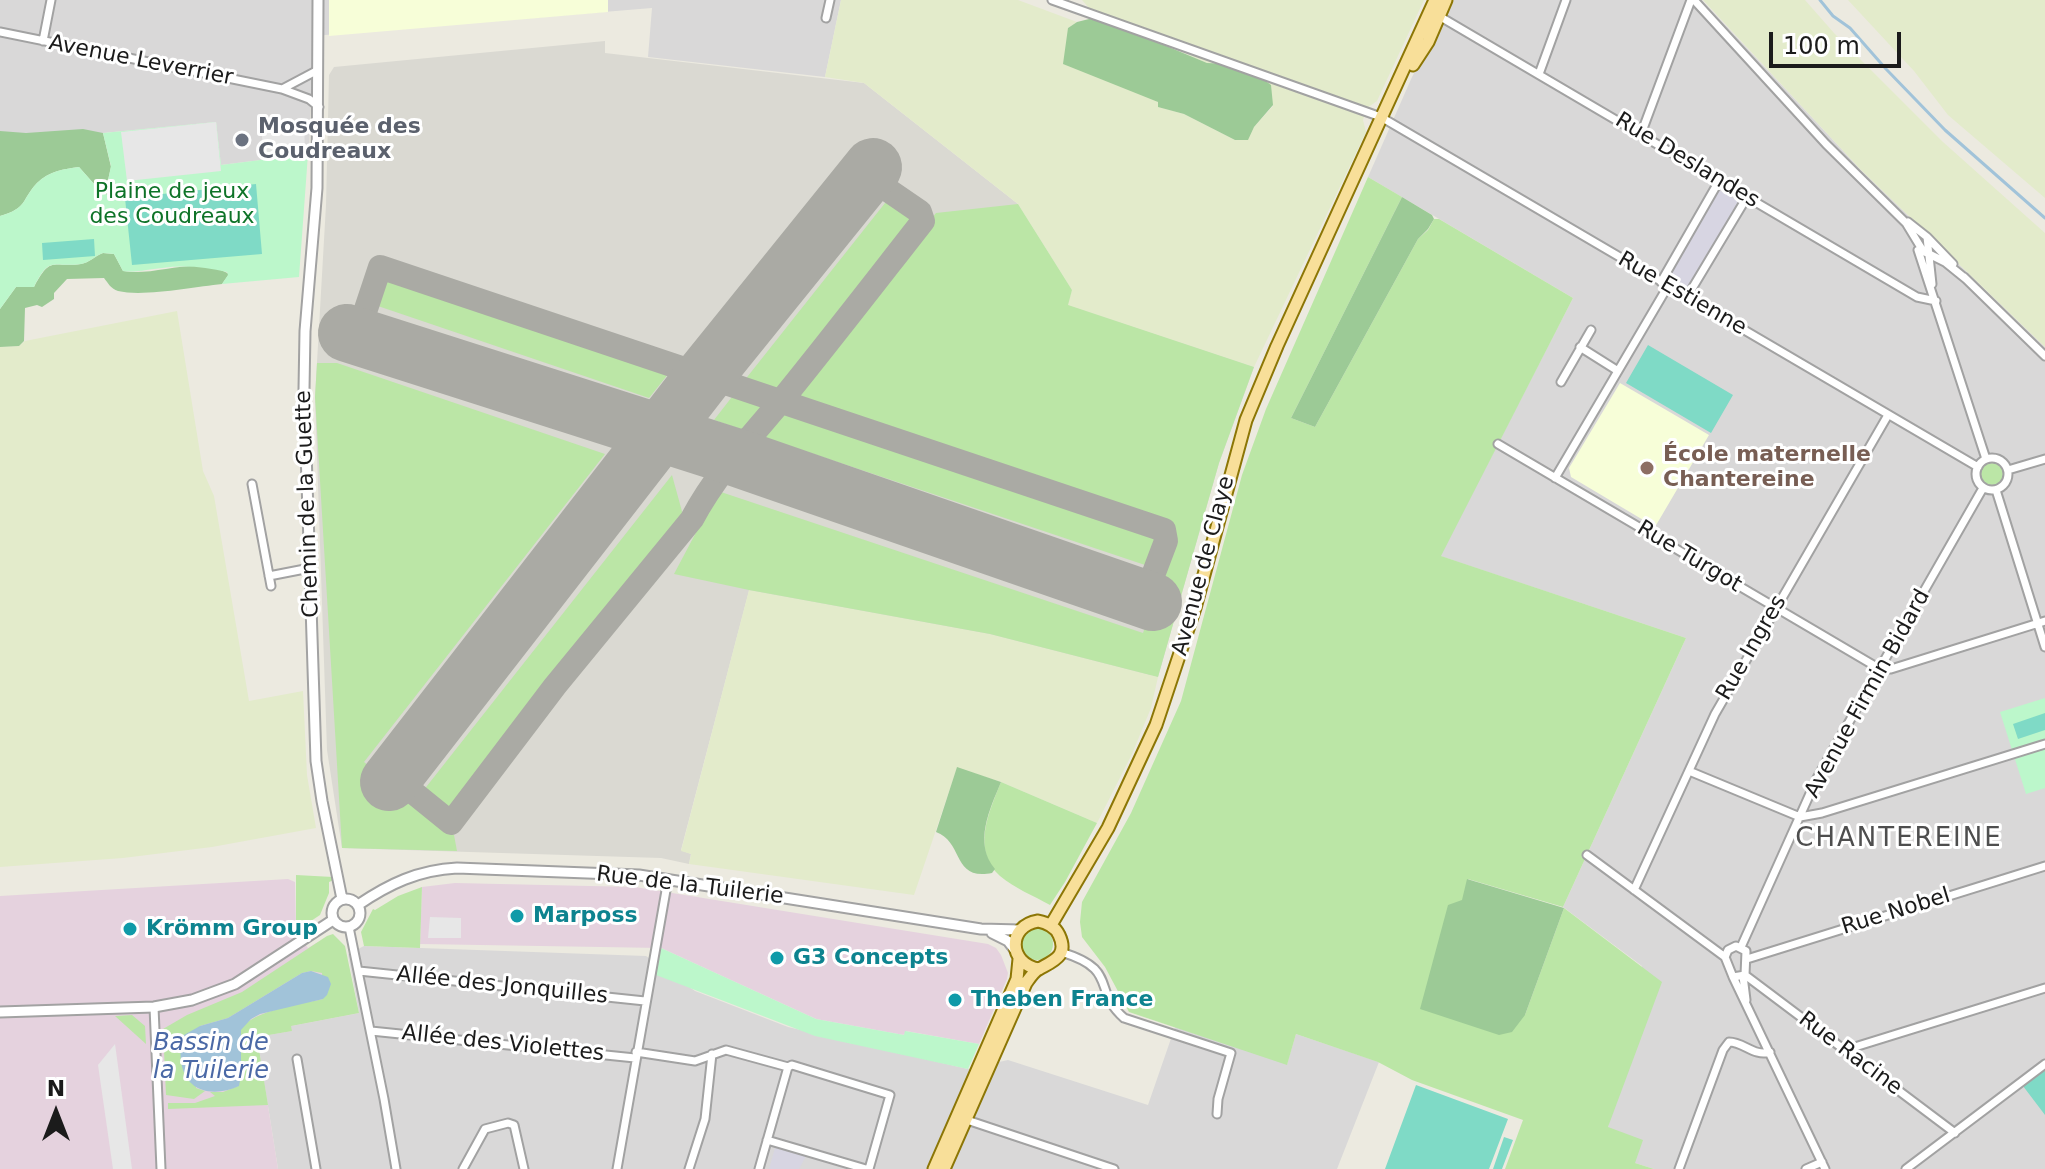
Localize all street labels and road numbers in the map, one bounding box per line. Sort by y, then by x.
street label: Avenue Leverrier [47,30,235,92]
street label: Rue Deslandes [1610,108,1764,214]
street label: Rue Estienne [1613,247,1751,341]
street label: Chemin de la Guette [291,390,325,618]
street label: Avenue de Claye [1167,473,1241,659]
street label: Rue Turgot [1632,515,1746,599]
street label: Avenue Firmin Bidard [1800,585,1936,803]
street label: Rue Ingres [1711,591,1793,705]
street label: Rue de la Tuilerie [595,861,785,911]
street label: Rue Nobel [1838,883,1954,941]
street label: Allée des Jonquilles [395,962,609,1010]
street label: Rue Racine [1793,1007,1907,1101]
street label: Allée des Violettes [401,1020,605,1068]

